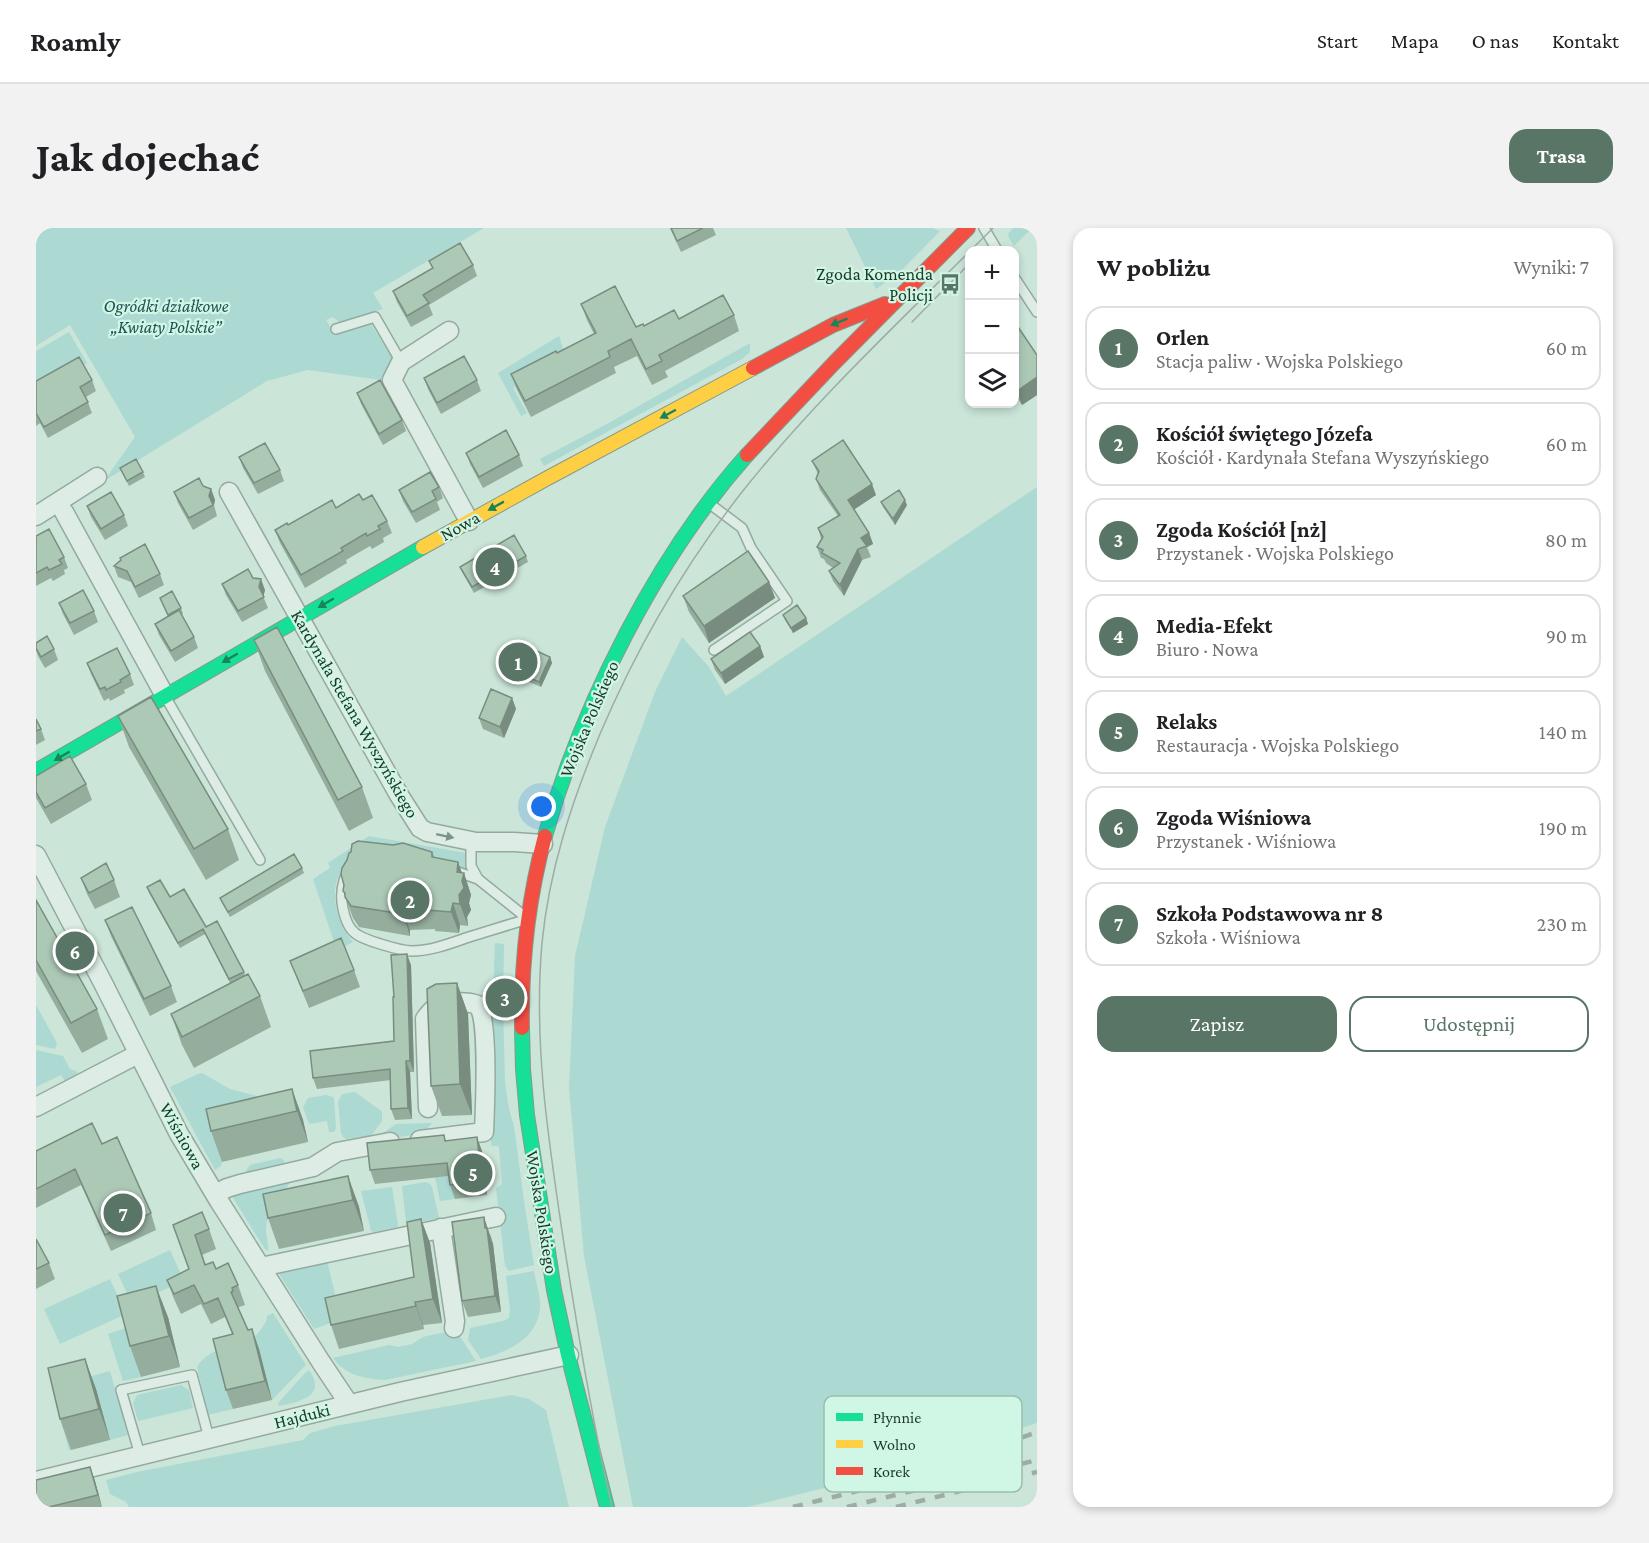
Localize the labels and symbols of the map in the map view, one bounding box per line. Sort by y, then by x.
place label: Zgoda Komenda Policji [816,264,933,306]
bus stop icon: Zgoda Komenda Policji [938,272,962,296]
park label: Ogródki działkowe „Kwiaty Polskie” [103,296,229,337]
one-way arrow [830,317,848,327]
one-way arrow [659,409,676,419]
one-way arrow [488,501,504,512]
street label: Nowa [437,507,483,545]
pin: 4 [476,544,514,590]
one-way arrow [318,597,334,608]
street label: Kardynała Stefana Wyszyńskiego [287,606,423,822]
pin: 1 [498,640,538,684]
one-way arrow [221,653,238,663]
street label: Wojska Polskiego [555,658,623,781]
one-way arrow [53,751,70,761]
your location [527,792,556,821]
one-way arrow [436,832,455,841]
pin: 2 [390,878,430,922]
pin: 6 [56,928,94,974]
pin: 3 [486,976,524,1020]
street label: Wiśniowa [156,1099,208,1173]
street label: Wojska Polskiego [521,1149,562,1275]
pin: 5 [454,1150,492,1196]
pin: 7 [104,1190,142,1236]
legend [824,1396,1022,1492]
street label: Hajduki [272,1399,333,1434]
text: Płynnie [873,1409,921,1427]
text: Wolno [873,1436,916,1453]
text: Korek [873,1463,910,1480]

